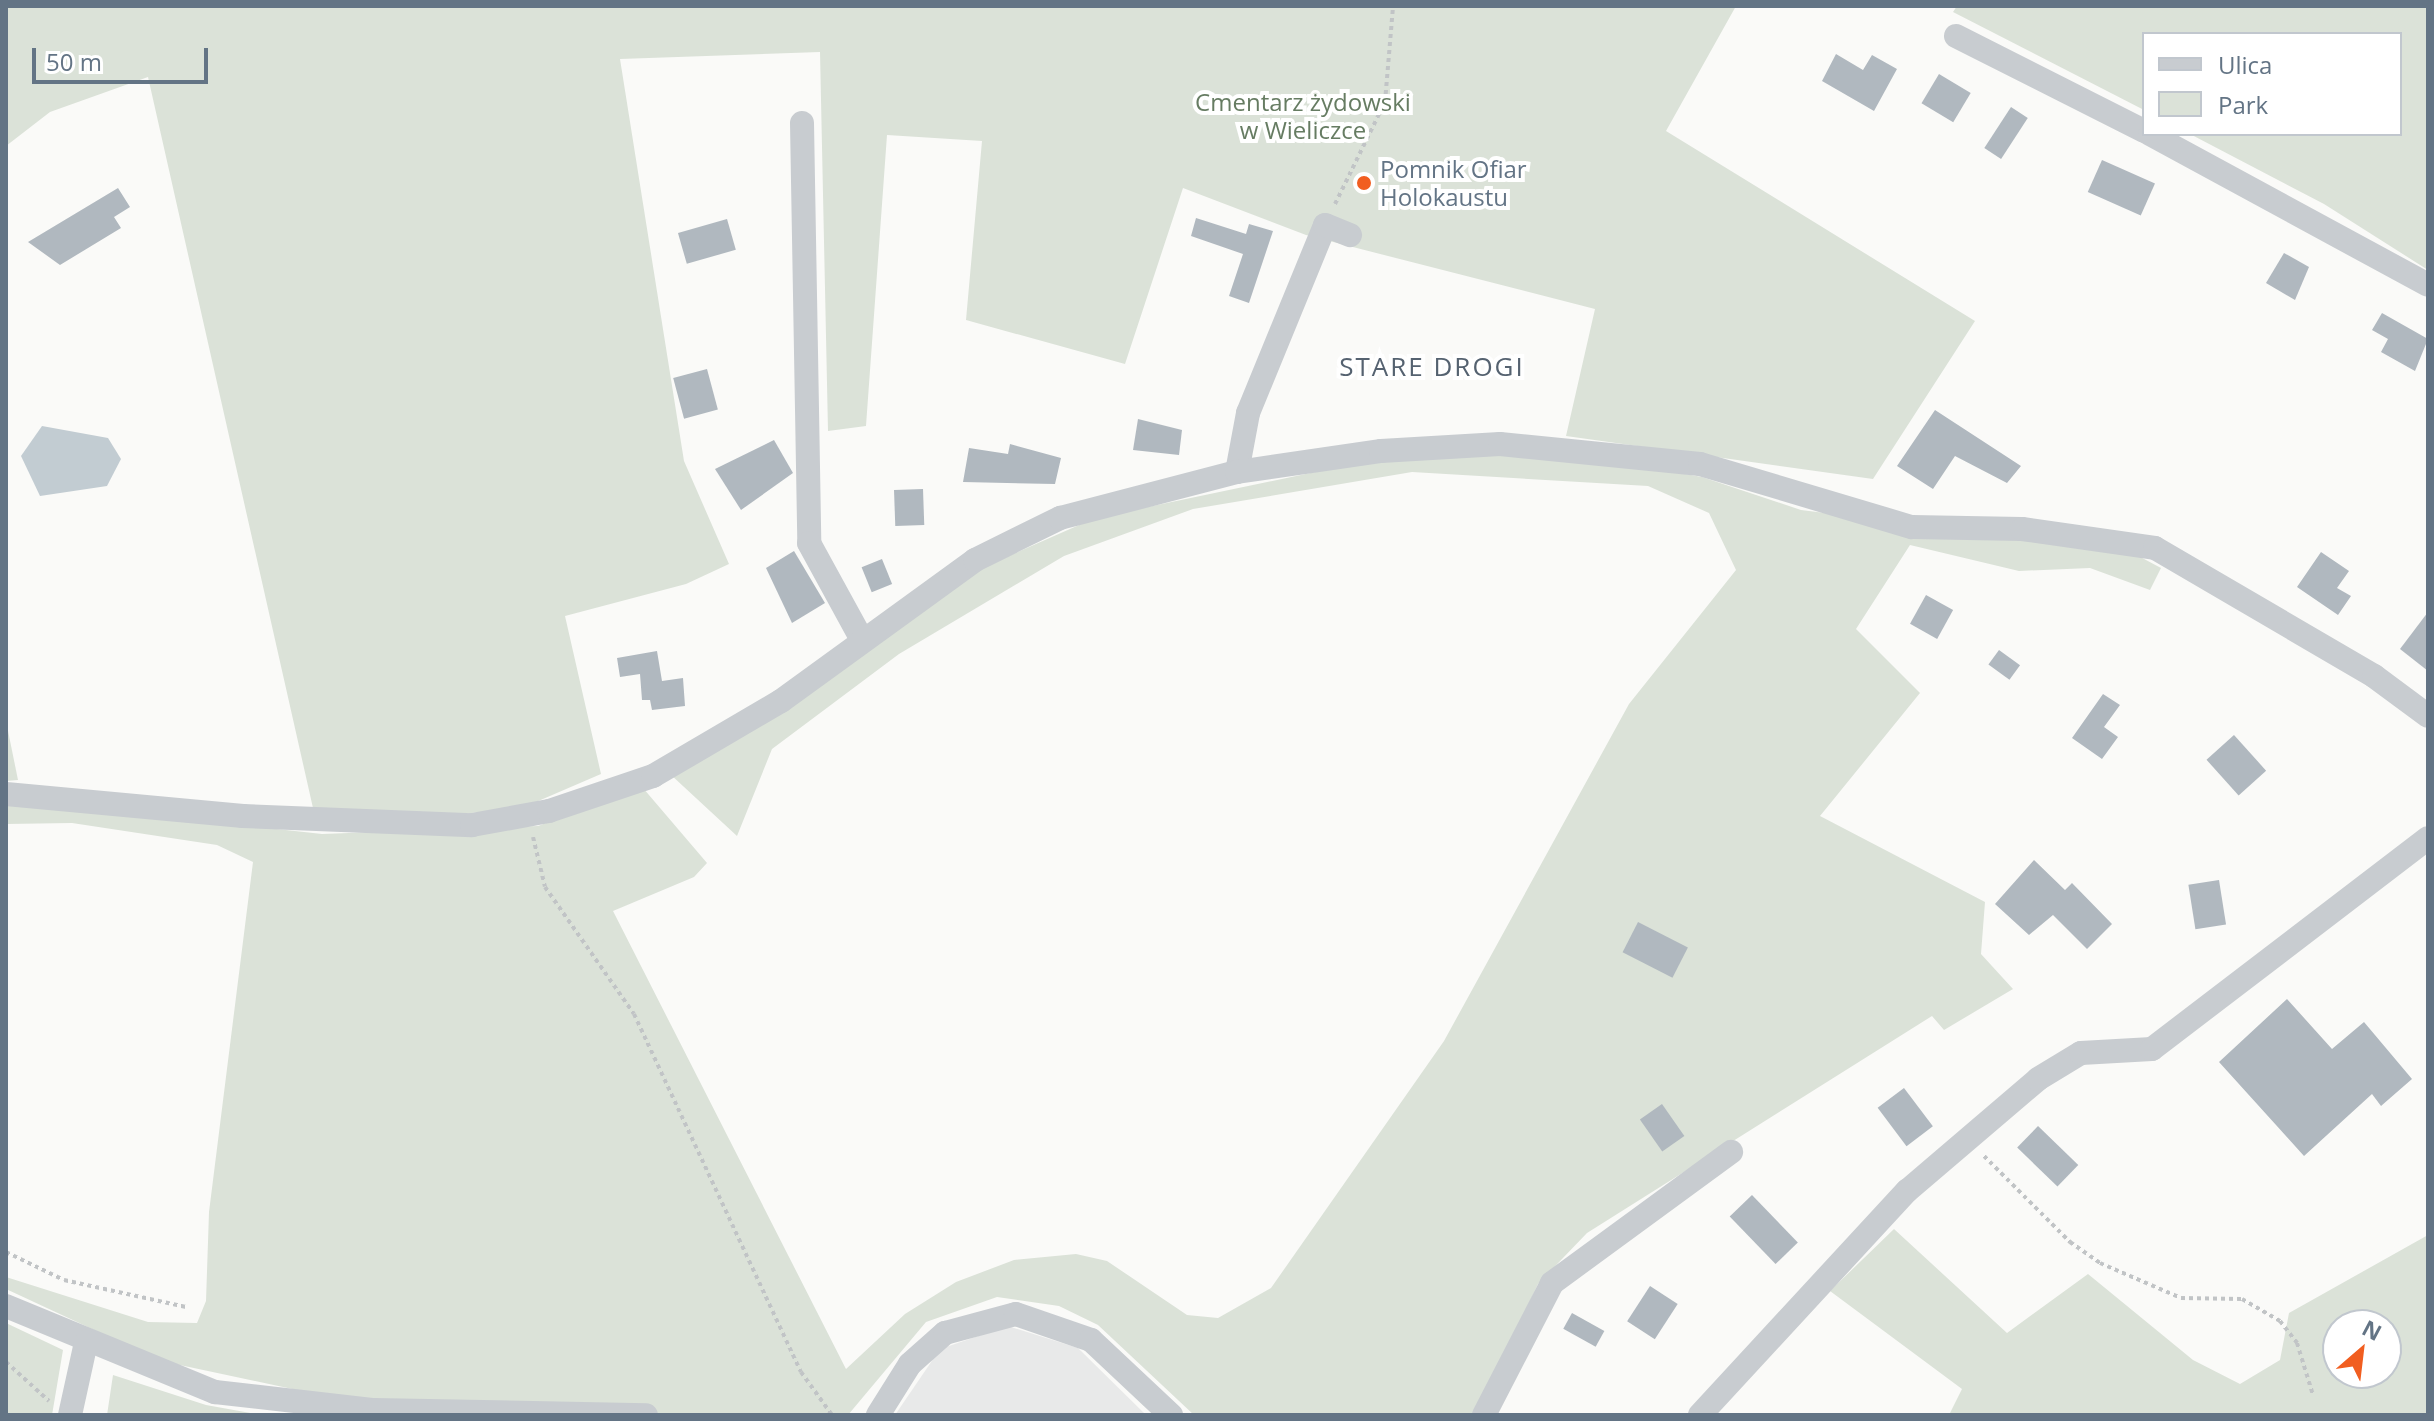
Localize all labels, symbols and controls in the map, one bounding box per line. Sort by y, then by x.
scale bar [36,32,212,82]
legend [2142,32,2402,136]
text: 50 m [46,45,102,78]
text: Ulica [2218,48,2272,81]
park label: Cmentarz żydowski w Wieliczce [1195,88,1411,144]
text: Park [2218,88,2268,121]
place label: Pomnik Ofiar Holokaustu [1380,155,1527,211]
marker: Pomnik Ofiar Holokaustu [1355,174,1373,192]
district label: STARE DROGI [1339,351,1525,383]
north arrow [2322,1309,2402,1389]
text: N [2357,1312,2387,1347]

